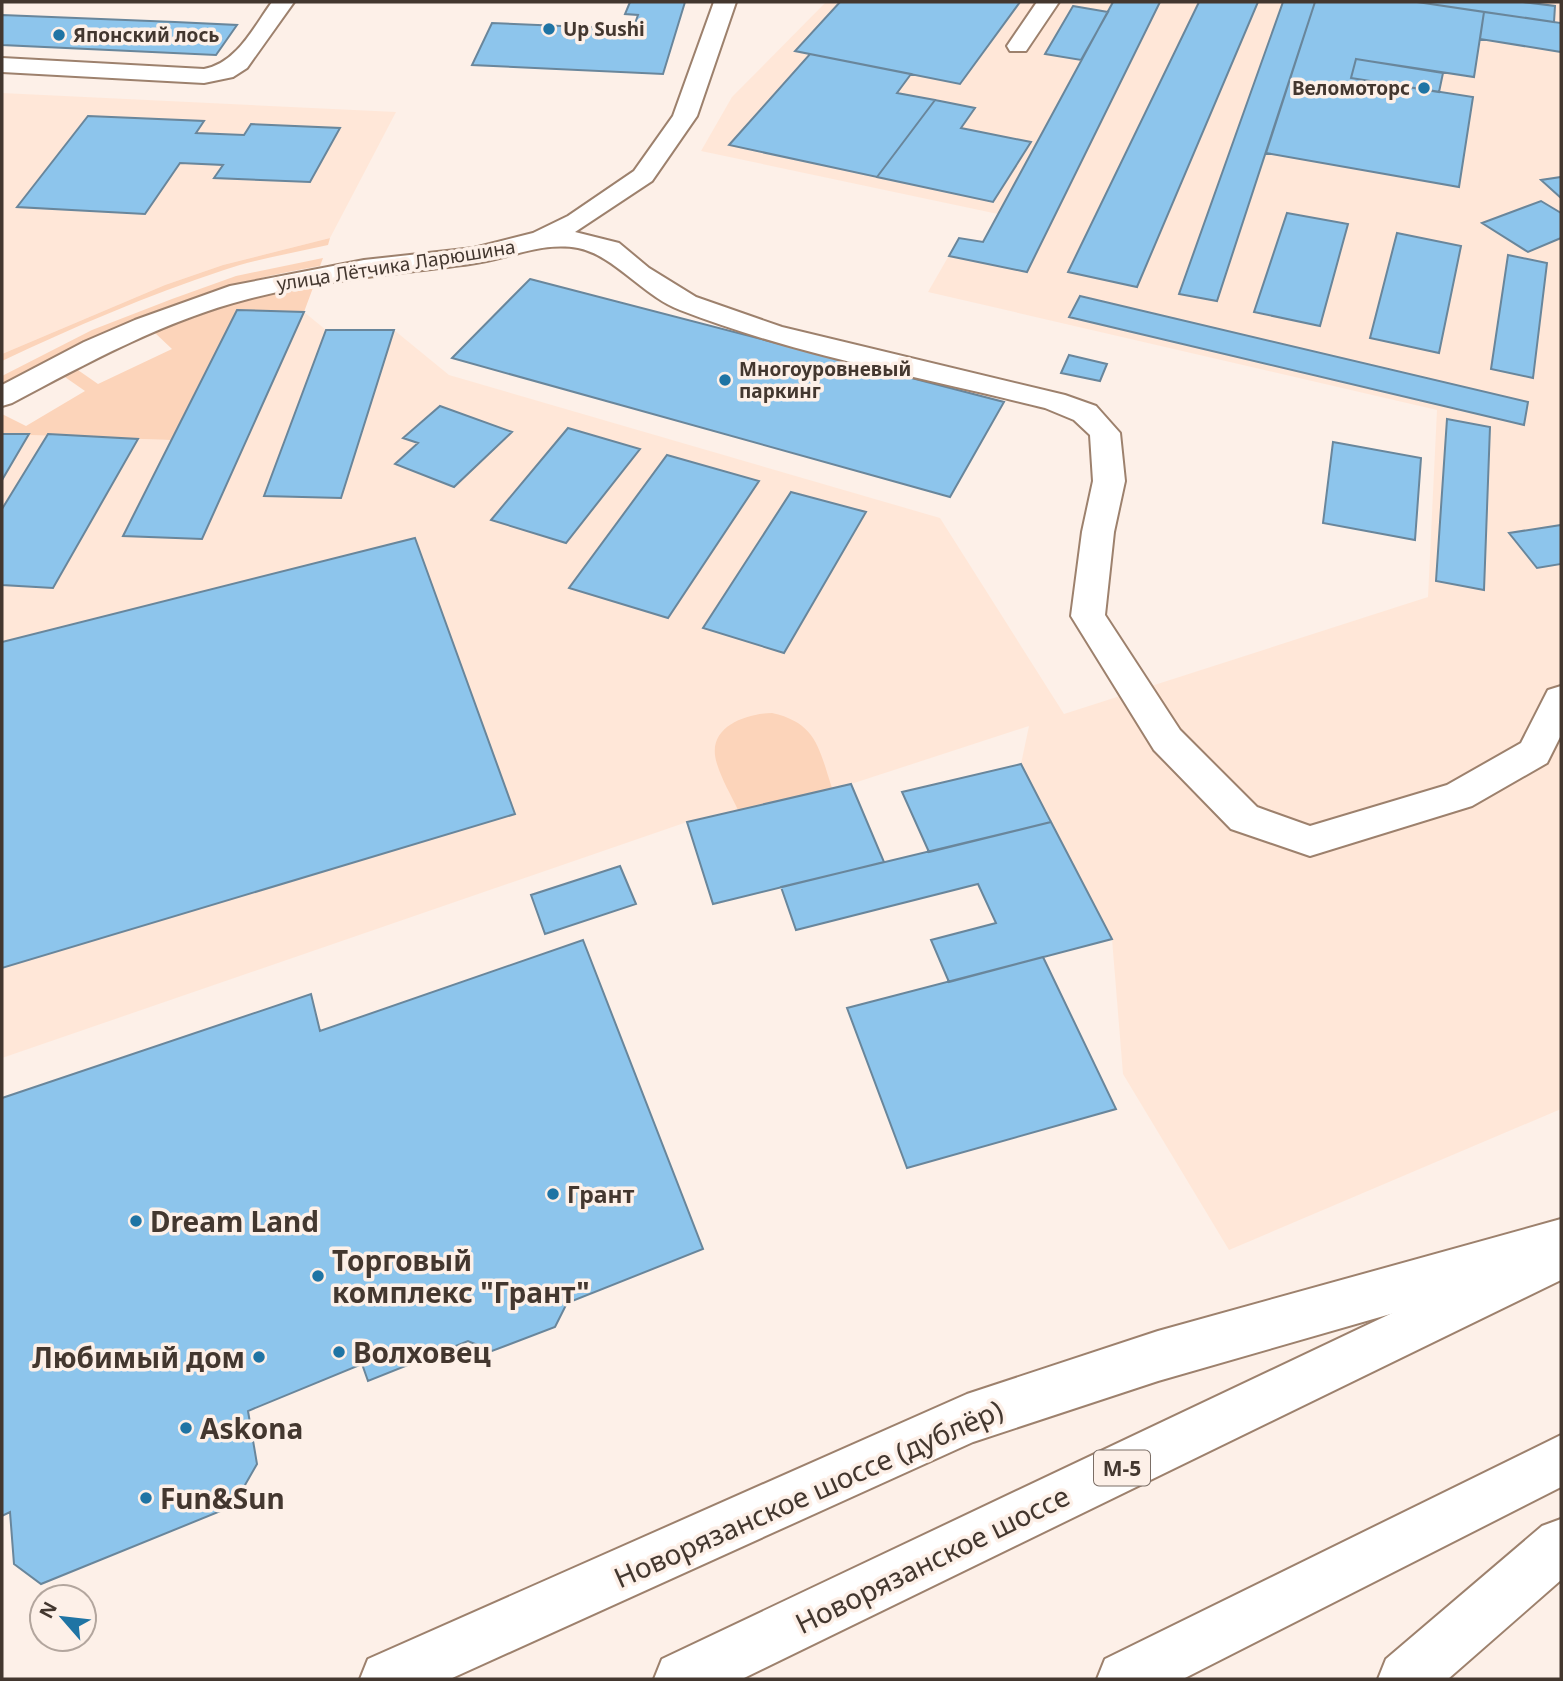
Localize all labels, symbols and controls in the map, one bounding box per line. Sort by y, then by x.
place label: Up Sushi [563,16,645,42]
marker: Up Sushi [541,21,557,37]
place label: Японский лось [73,22,220,48]
marker: Японский лось [51,27,67,43]
place label: Веломоторс [1292,75,1410,101]
marker: Веломоторс [1416,80,1432,96]
street label: улица Лётчика Ларюшина [275,233,517,297]
place label: Многоуровневый паркинг [739,356,911,404]
marker: Многоуровневый паркинг [717,372,733,388]
place label: Грант [567,1178,635,1210]
marker: Грант [545,1186,561,1202]
place label: Dream Land [150,1202,319,1240]
marker: Dream Land [128,1213,144,1229]
place label: Торговый комплекс "Грант" [332,1241,590,1311]
marker: Торговый комплекс "Грант" [310,1268,326,1284]
place label: Волховец [353,1333,491,1371]
place label: Любимый дом [32,1338,245,1376]
marker: Волховец [331,1344,347,1360]
marker: Любимый дом [251,1349,267,1365]
street label: Новорязанское шоссе (дублёр) [609,1392,1007,1594]
place label: Askona [200,1409,303,1447]
marker: Askona [178,1420,194,1436]
road number: М-5 [1094,1450,1150,1486]
street label: Новорязанское шоссе [789,1478,1075,1640]
place label: Fun&Sun [160,1479,285,1517]
marker: Fun&Sun [138,1490,154,1506]
north arrow [28,1583,98,1653]
text: N [33,1597,63,1623]

